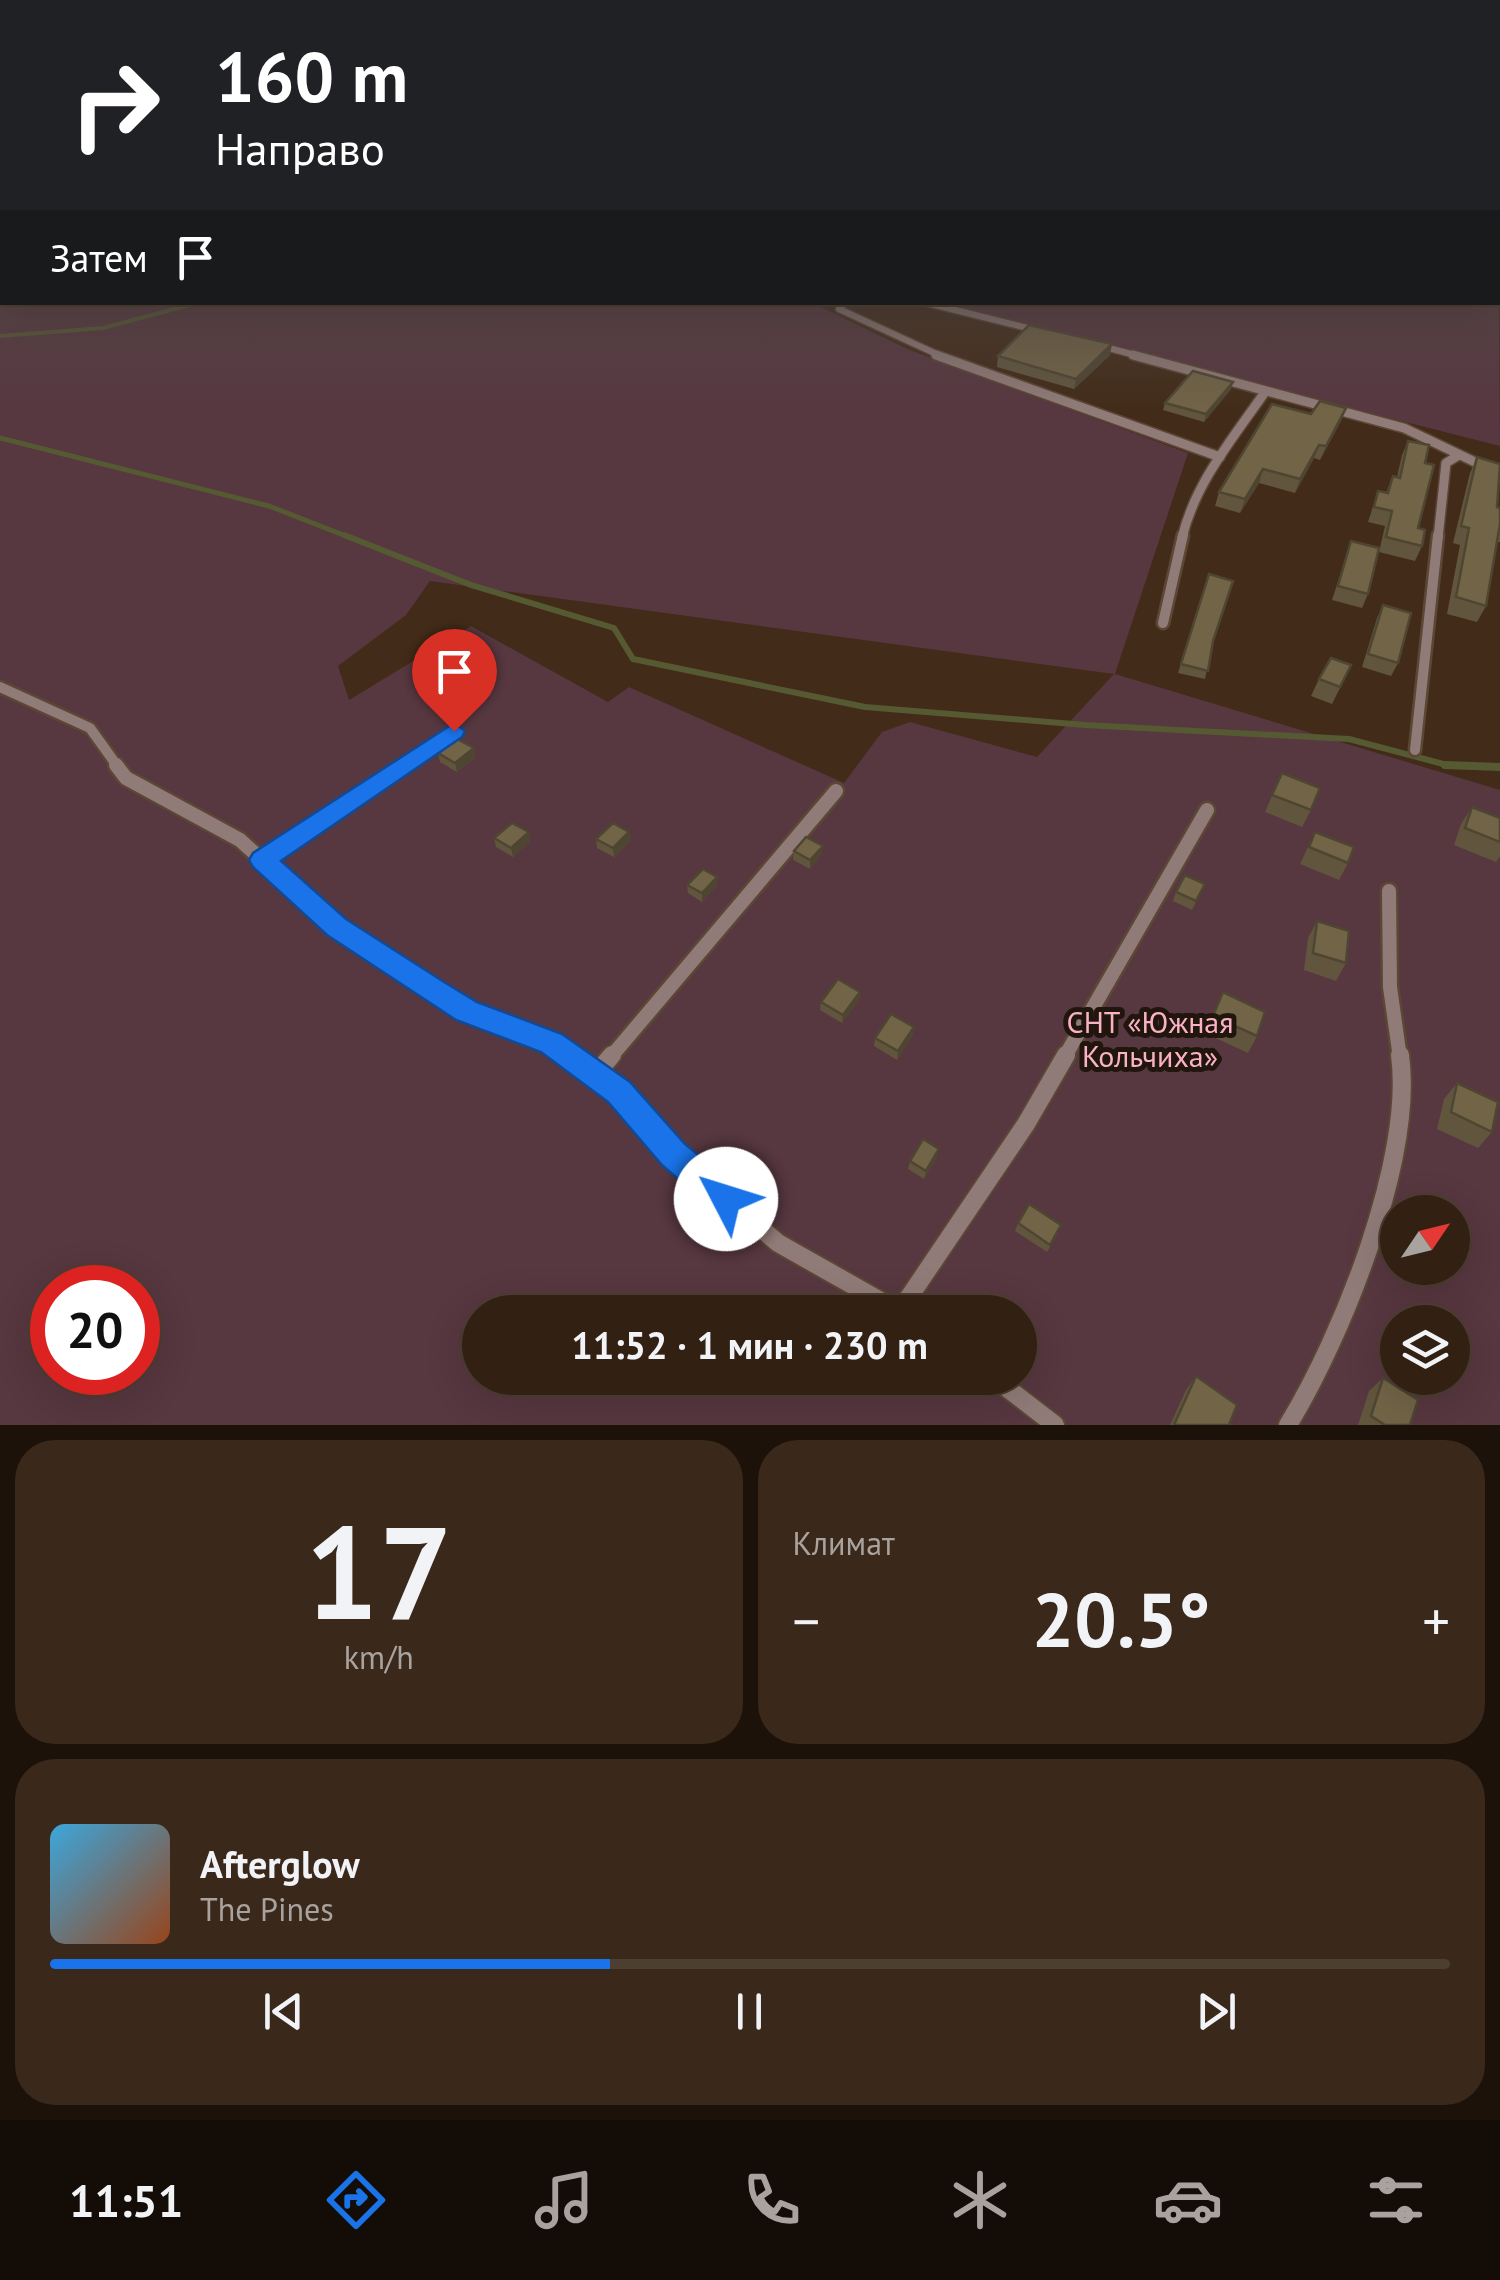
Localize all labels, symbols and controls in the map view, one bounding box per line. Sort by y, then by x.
text: 160 m [215,31,408,121]
icon: right [50,40,180,170]
text: Направо [215,119,385,177]
icon: arrive [168,230,223,285]
text: Затем [50,233,148,282]
pin [412,629,497,732]
icon: arrive [427,644,482,699]
park label: СНТ «Южная Кольчиха» [1067,1002,1233,1075]
position arrow [674,1147,778,1251]
north arrow [1380,1195,1470,1285]
map controls [1380,1195,1470,1395]
speed limit sign: 20 [30,1265,160,1395]
button: layers [1380,1305,1470,1395]
text: 11:52 · 1 мин · 230 m [571,1320,928,1369]
text: 17 [305,1487,452,1655]
text: Климат [793,1522,895,1564]
text: 20.5° [1032,1571,1211,1668]
text: − [793,1585,820,1656]
text: + [1422,1585,1450,1656]
text: km/h [344,1636,414,1678]
text: Afterglow [200,1839,360,1888]
text: The Pines [200,1888,334,1930]
icon: previous [256,1984,311,2039]
icon: pause [722,1984,777,2039]
icon: next [1189,1984,1244,2039]
icon: directions [321,2165,391,2235]
icon: music [529,2165,599,2235]
icon: phone [737,2165,807,2235]
icon: climate [945,2165,1015,2235]
icon: car [1153,2165,1223,2235]
icon: filters [1361,2165,1431,2235]
text: 11:51 [69,2171,183,2229]

